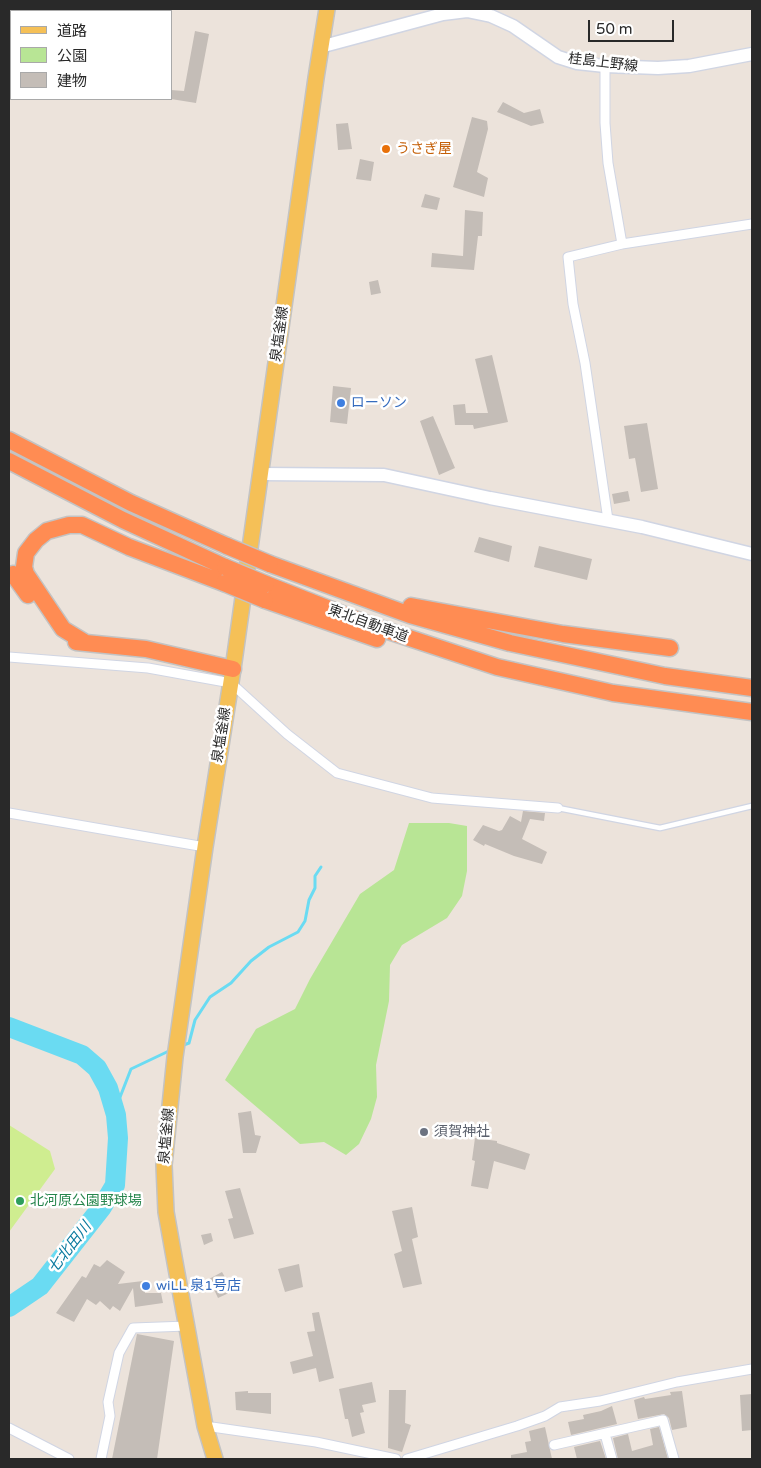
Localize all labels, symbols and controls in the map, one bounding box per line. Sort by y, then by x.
legend [10,10,172,100]
scale bar [591,10,677,42]
text: 50 m [596,20,633,38]
text: 道路 [57,22,87,40]
text: 公園 [57,47,87,65]
street label: 桂島上野線 [567,50,639,76]
text: 建物 [57,72,87,90]
place label: うさぎ屋 [396,141,452,157]
marker: うさぎ屋 [380,143,392,155]
street label: 泉塩釜線 [268,305,292,363]
place label: ローソン [351,395,407,411]
marker: ローソン [335,397,347,409]
street label: 東北自動車道 [326,602,410,646]
street label: 泉塩釜線 [209,706,235,764]
street label: 泉塩釜線 [156,1107,178,1165]
place label: 須賀神社 [434,1124,490,1140]
marker: 須賀神社 [418,1126,430,1138]
place label: 北河原公園野球場 [30,1193,142,1209]
marker: 北河原公園野球場 [14,1195,26,1207]
water label: 七北田川 [44,1219,96,1277]
place label: wiLL 泉1号店 [156,1278,241,1294]
marker: wiLL 泉1号店 [140,1280,152,1292]

